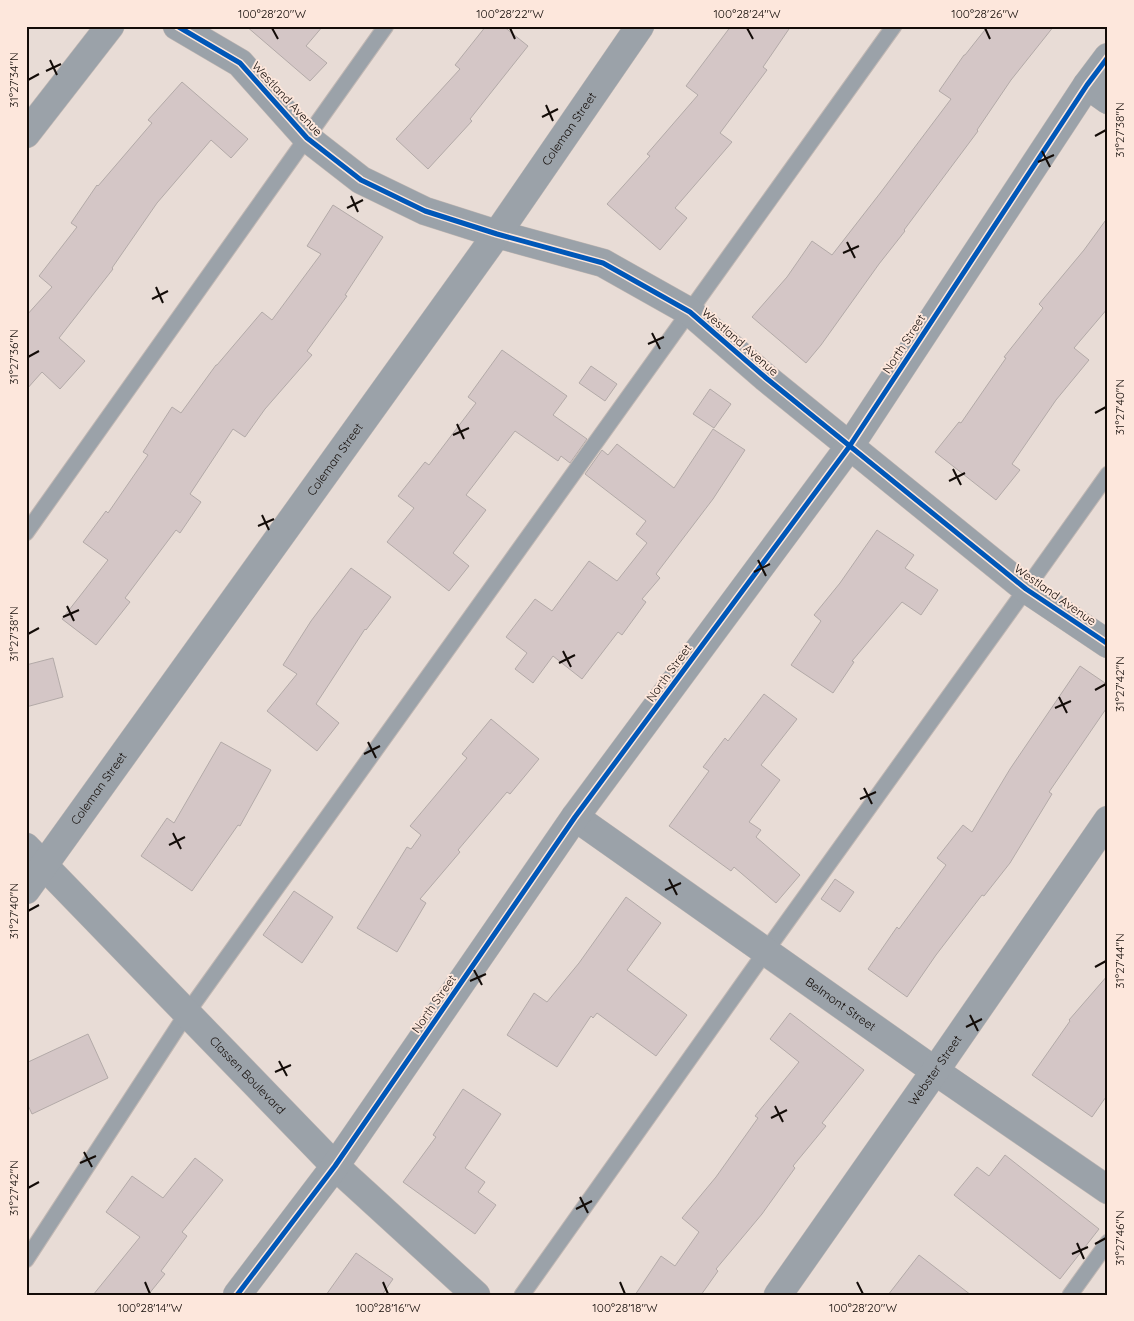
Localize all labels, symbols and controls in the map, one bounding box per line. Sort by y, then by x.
text: 100°28'20"W [238,6,306,21]
text: 100°28'22"W [476,6,544,21]
text: 100°28'24"W [713,6,781,21]
text: 100°28'26"W [951,6,1019,21]
text: 31°27'34"N [6,52,21,108]
street label: Westland Avenue [249,58,326,139]
street label: Coleman Street [538,89,599,168]
text: 31°27'38"N [1112,102,1127,158]
street label: Westland Avenue [699,304,782,379]
street label: North Street [879,311,928,376]
text: 31°27'36"N [6,329,21,385]
text: 31°27'40"N [1112,379,1127,435]
street label: Coleman Street [304,420,366,498]
street label: Westland Avenue [1011,561,1099,629]
text: 31°27'38"N [6,606,21,662]
street label: North Street [643,641,695,704]
text: 31°27'42"N [1112,656,1127,712]
street label: Coleman Street [67,749,130,827]
text: 31°27'40"N [6,883,21,939]
text: 31°27'44"N [1112,933,1127,989]
street label: North Street [408,972,459,1036]
street label: Belmont Street [803,974,879,1034]
street label: Webster Street [905,1032,964,1108]
street label: Classen Boulevard [207,1033,289,1117]
text: 31°27'42"N [6,1160,21,1216]
text: 31°27'46"N [1112,1210,1127,1266]
text: 100°28'14"W [118,1300,183,1315]
text: 100°28'16"W [355,1300,421,1315]
text: 100°28'18"W [592,1300,658,1315]
text: 100°28'20"W [829,1300,897,1315]

